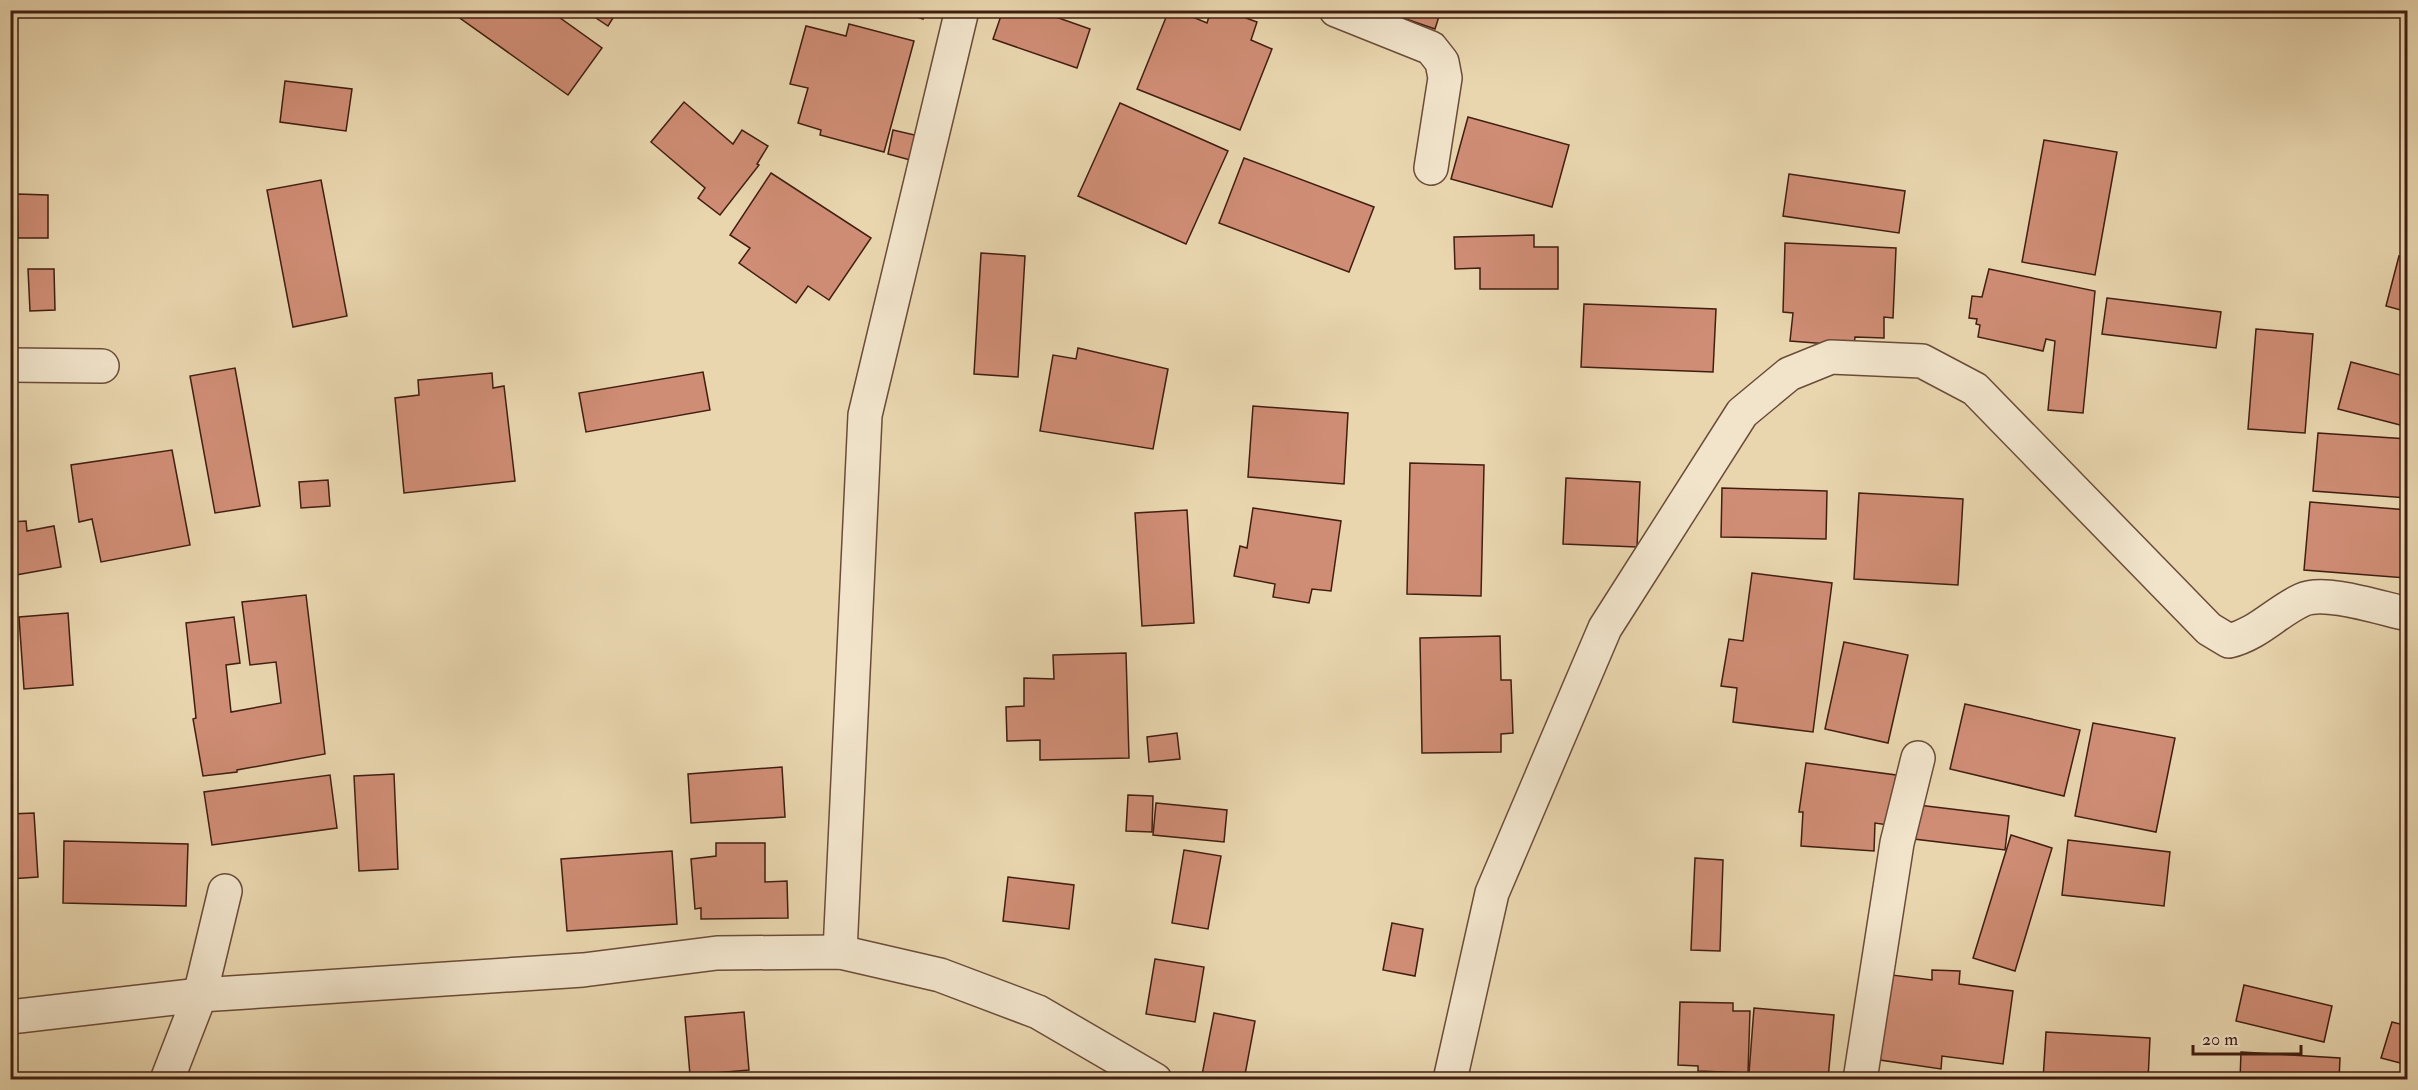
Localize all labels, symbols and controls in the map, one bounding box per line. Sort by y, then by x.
scale bar [2193,1018,2301,1056]
text: 20 m [2202,1028,2238,1051]

